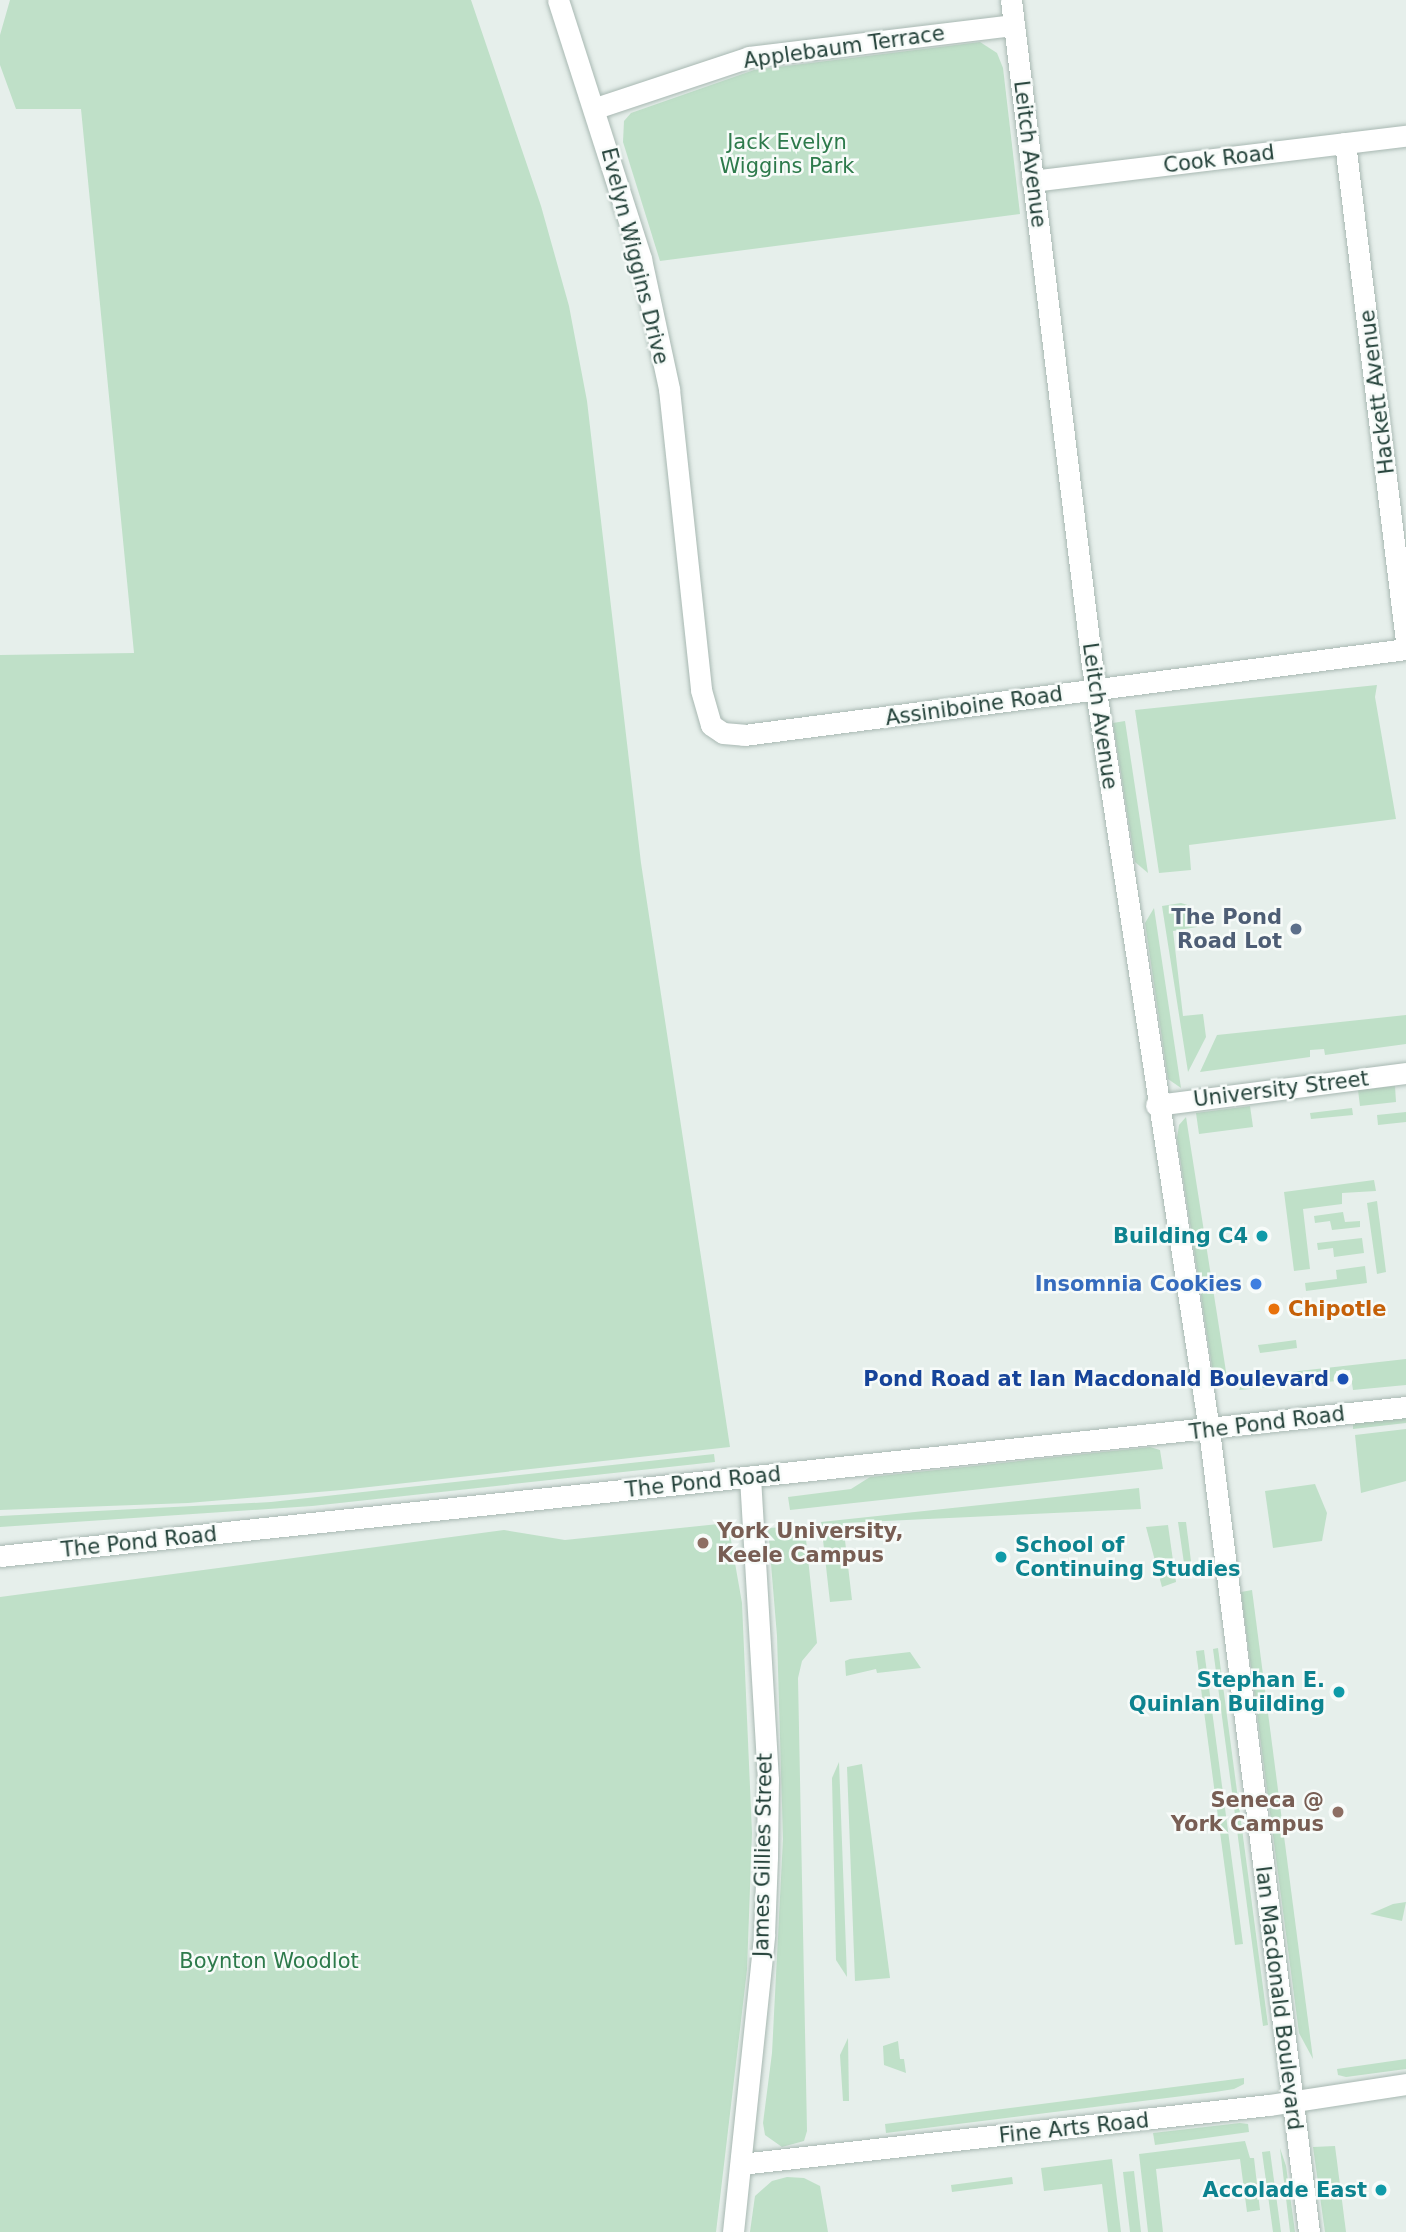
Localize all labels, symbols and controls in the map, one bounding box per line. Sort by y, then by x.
street label: Applebaum Terrace [742,20,946,74]
street label: Leitch Avenue [1008,79,1052,229]
park label: Jack Evelyn Wiggins Park [720,129,854,179]
street label: Cook Road [1162,140,1276,178]
street label: Evelyn Wiggins Drive [596,145,674,367]
street label: Hackett Avenue [1354,308,1400,476]
street label: Leitch Avenue [1077,641,1123,791]
street label: Assiniboine Road [884,681,1064,731]
place label: The Pond Road Lot [1171,904,1282,954]
marker: The Pond Road Lot [1288,921,1304,937]
street label: University Street [1192,1066,1370,1112]
place label: Building C4 [1113,1223,1248,1249]
marker: Building C4 [1254,1228,1270,1244]
place label: Insomnia Cookies [1035,1271,1242,1297]
marker: Insomnia Cookies [1248,1276,1264,1292]
place label: Chipotle [1288,1296,1386,1322]
marker: Chipotle [1266,1301,1282,1317]
place label: Pond Road at Ian Macdonald Boulevard [863,1366,1329,1392]
marker: Pond Road at Ian Macdonald Boulevard [1335,1371,1351,1387]
street label: The Pond Road [1188,1401,1346,1445]
street label: The Pond Road [624,1461,782,1503]
place label: York University, Keele Campus [717,1518,904,1568]
street label: The Pond Road [60,1521,218,1563]
place label: School of Continuing Studies [1015,1532,1241,1582]
marker: York University, Keele Campus [695,1535,711,1551]
marker: School of Continuing Studies [993,1549,1009,1565]
place label: Stephan E. Quinlan Building [1129,1667,1325,1717]
marker: Stephan E. Quinlan Building [1331,1684,1347,1700]
street label: James Gillies Street [749,1753,777,1957]
place label: Seneca @ York Campus [1171,1787,1324,1837]
marker: Seneca @ York Campus [1330,1804,1346,1820]
street label: Ian Macdonald Boulevard [1250,1864,1308,2132]
park label: Boynton Woodlot [179,1948,359,1974]
street label: Fine Arts Road [998,2108,1150,2148]
place label: Accolade East [1202,2177,1367,2203]
marker: Accolade East [1373,2182,1389,2198]

